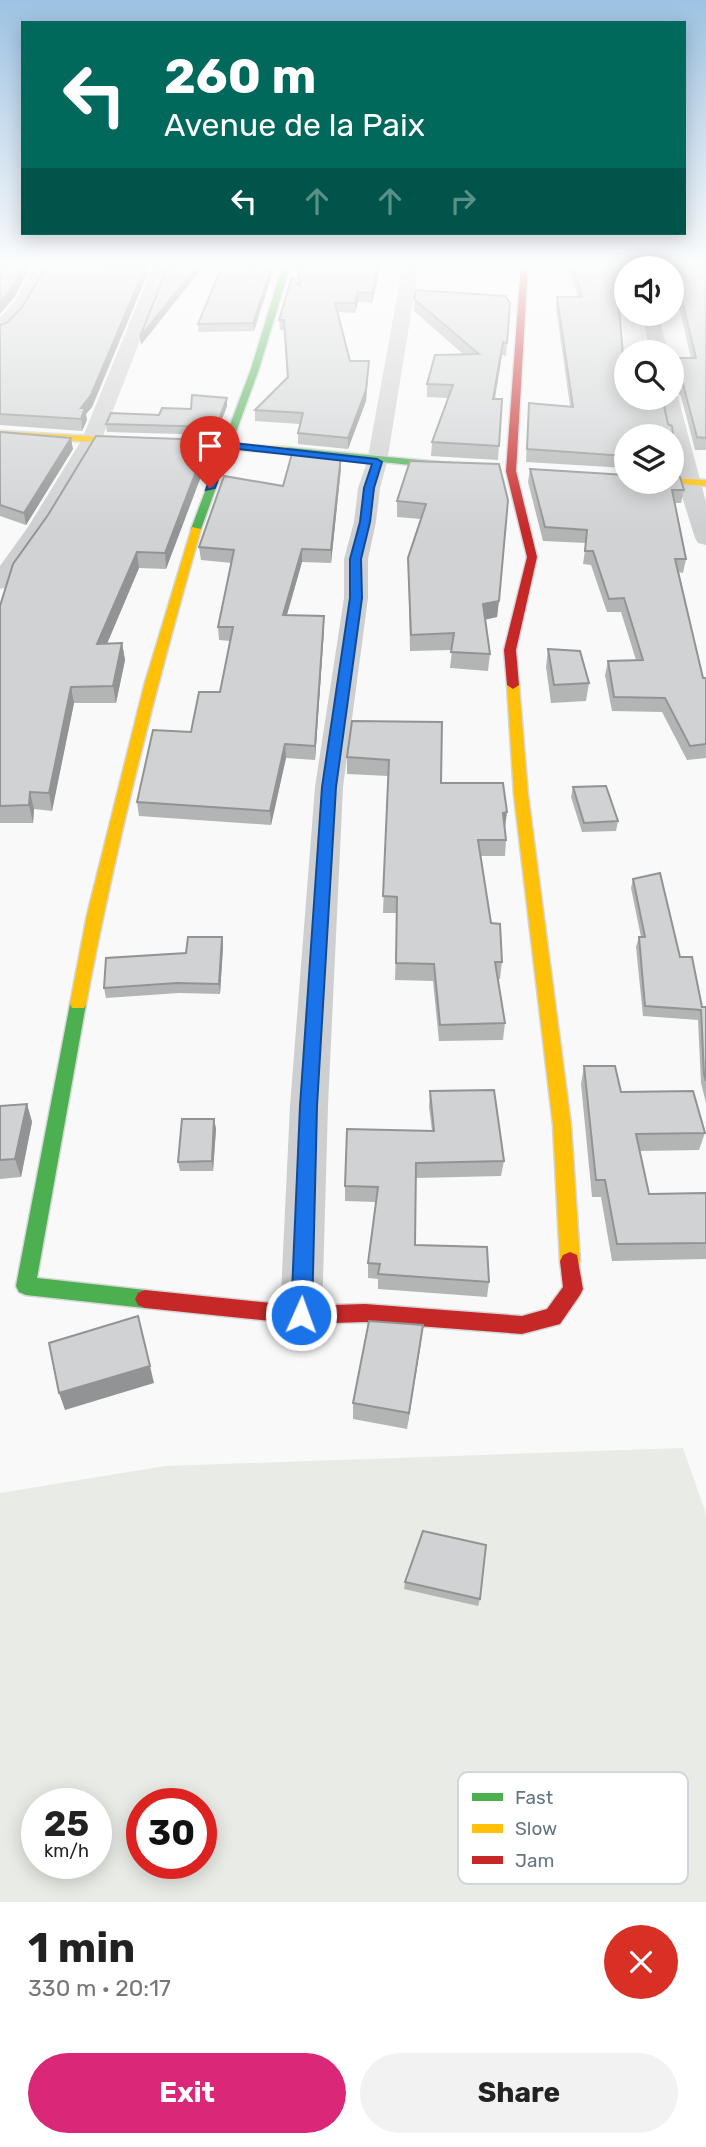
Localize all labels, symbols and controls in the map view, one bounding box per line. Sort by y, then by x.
text: 260 m [164,47,316,105]
icon: left [49,49,140,140]
text: Avenue de la Paix [164,106,425,144]
icon: left [225,182,263,220]
icon: ahead [298,182,336,220]
icon: ahead [371,182,409,220]
icon: right [444,182,482,220]
map controls [614,256,684,494]
button: sound [614,256,684,326]
button: search [614,340,684,410]
pin [180,416,240,488]
button: layers [614,424,684,494]
icon: arrive [191,427,229,465]
position arrow [264,1278,338,1352]
legend [458,1772,688,1884]
text: Fast [515,1786,554,1809]
speed limit sign: 30 [126,1788,217,1879]
text: 25 [44,1803,89,1845]
text: Slow [515,1817,557,1840]
text: km/h [44,1840,89,1862]
text: Jam [515,1849,554,1872]
text: 1 min [28,1923,135,1973]
button: close [604,1925,678,1999]
text: 330 m · 20:17 [28,1974,171,2002]
button: Exit [28,2053,346,2133]
button: Share [360,2053,678,2133]

